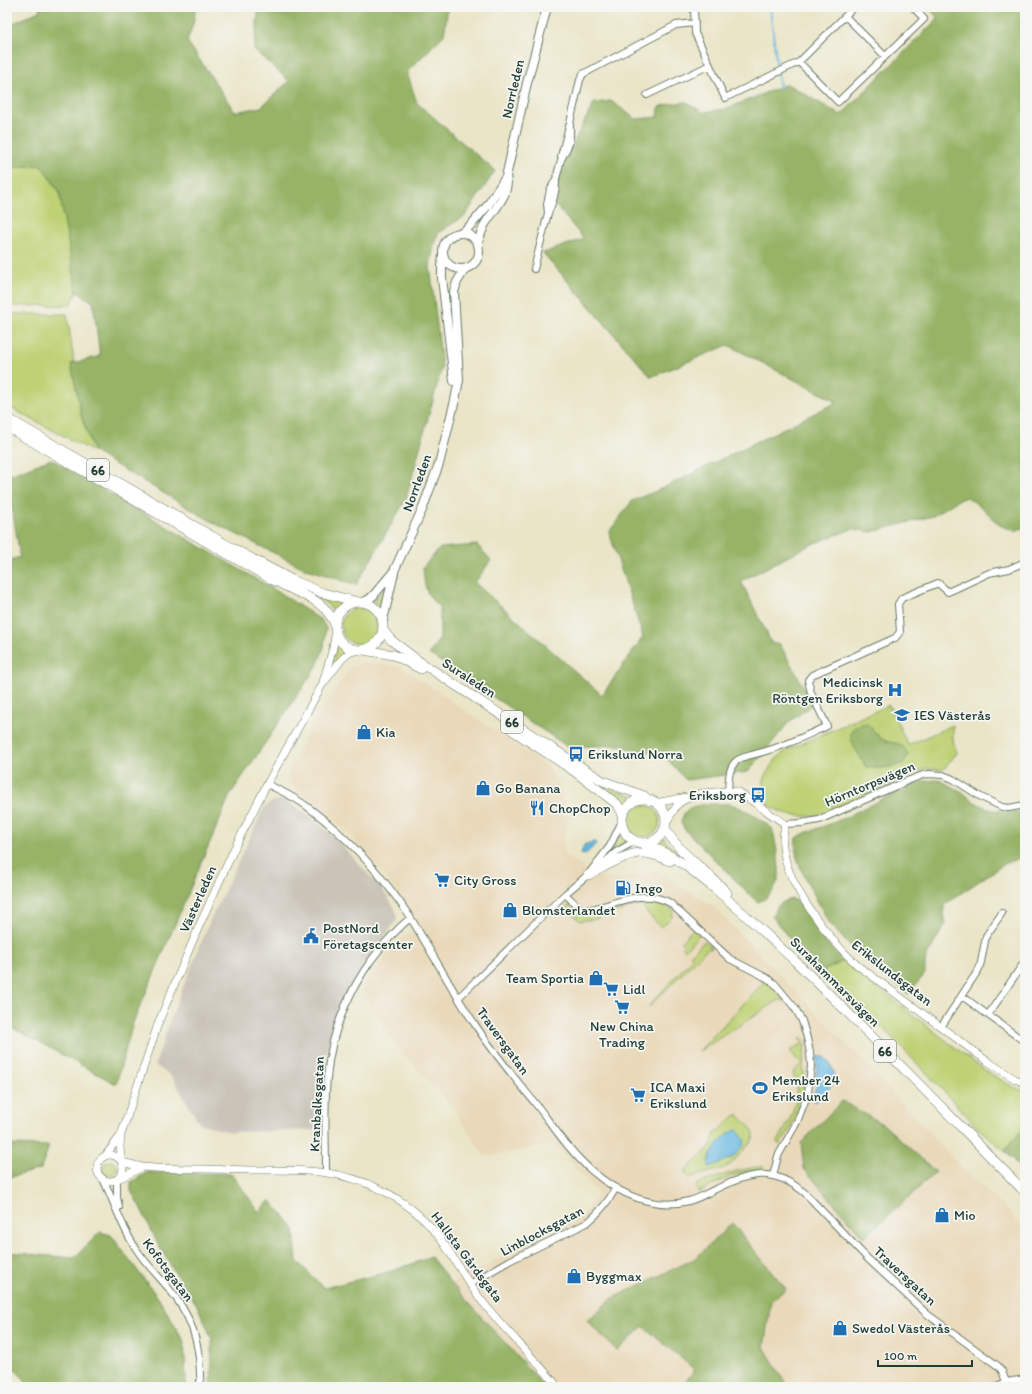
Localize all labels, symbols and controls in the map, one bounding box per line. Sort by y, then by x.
street label: Norrleden [498,57,528,120]
street label: Norrleden [399,451,435,514]
road number: 66 [87,459,109,481]
street label: Suraleden [439,654,499,702]
place label: Medicinsk Röntgen Eriksborg [772,674,884,707]
hospital icon: Medicinsk Röntgen Eriksborg [886,681,904,699]
school or university icon: IES Västerås [893,706,911,724]
place label: IES Västerås [914,707,991,724]
road number: 66 [501,711,523,733]
shop icon: Kia [355,723,373,741]
place label: Kia [376,724,396,741]
bus stop icon: Erikslund Norra [567,745,585,763]
place label: Erikslund Norra [588,746,683,763]
street label: Hörntorpsvägen [822,757,918,811]
shop icon: Go Banana [474,779,492,797]
place label: Go Banana [495,780,561,797]
bus stop icon: Eriksborg [749,786,767,804]
place label: Eriksborg [689,787,747,804]
restaurant icon: ChopChop [528,799,546,817]
place label: ChopChop [549,800,611,817]
street label: Västerleden [176,863,220,935]
supermarket icon: City Gross [433,871,451,889]
place label: City Gross [454,872,516,889]
fuel station icon: Ingo [614,879,632,897]
place label: Ingo [635,880,662,897]
shop icon: Blomsterlandet [501,901,519,919]
place label: Blomsterlandet [522,902,616,919]
place label: PostNord Företagscenter [323,920,414,953]
public building icon: PostNord Företagscenter [302,927,320,945]
street label: Surahammarsvägen [786,933,884,1031]
street label: Erikslundsgatan [848,936,936,1010]
shop icon: Team Sportia [587,969,605,987]
place label: Team Sportia [506,970,584,987]
supermarket icon: Lidl [602,980,620,998]
place label: Lidl [623,981,645,998]
supermarket icon: New China Trading [613,998,631,1016]
street label: Traversgatan [473,1004,533,1078]
place label: New China Trading [590,1018,655,1051]
road number: 66 [874,1040,896,1062]
street label: Kranbalksgatan [306,1056,328,1152]
place label: Member 24 Erikslund [772,1072,840,1105]
place label: ICA Maxi Erikslund [650,1079,707,1112]
sports icon: Member 24 Erikslund [751,1079,769,1097]
supermarket icon: ICA Maxi Erikslund [629,1086,647,1104]
street label: Linblocksgatan [497,1202,587,1260]
shop icon: Mio [933,1206,951,1224]
place label: Mio [954,1207,976,1224]
street label: Hallsta Gårdsgata [427,1208,507,1306]
street label: Kofotsgatan [139,1235,197,1305]
street label: Traversgatan [870,1243,940,1309]
shop icon: Byggmax [565,1267,583,1285]
place label: Byggmax [586,1268,642,1285]
shop icon: Swedol Västerås [831,1319,849,1337]
place label: Swedol Västerås [852,1320,950,1337]
scale bar [878,1342,972,1368]
text: 100 m [884,1349,917,1363]

